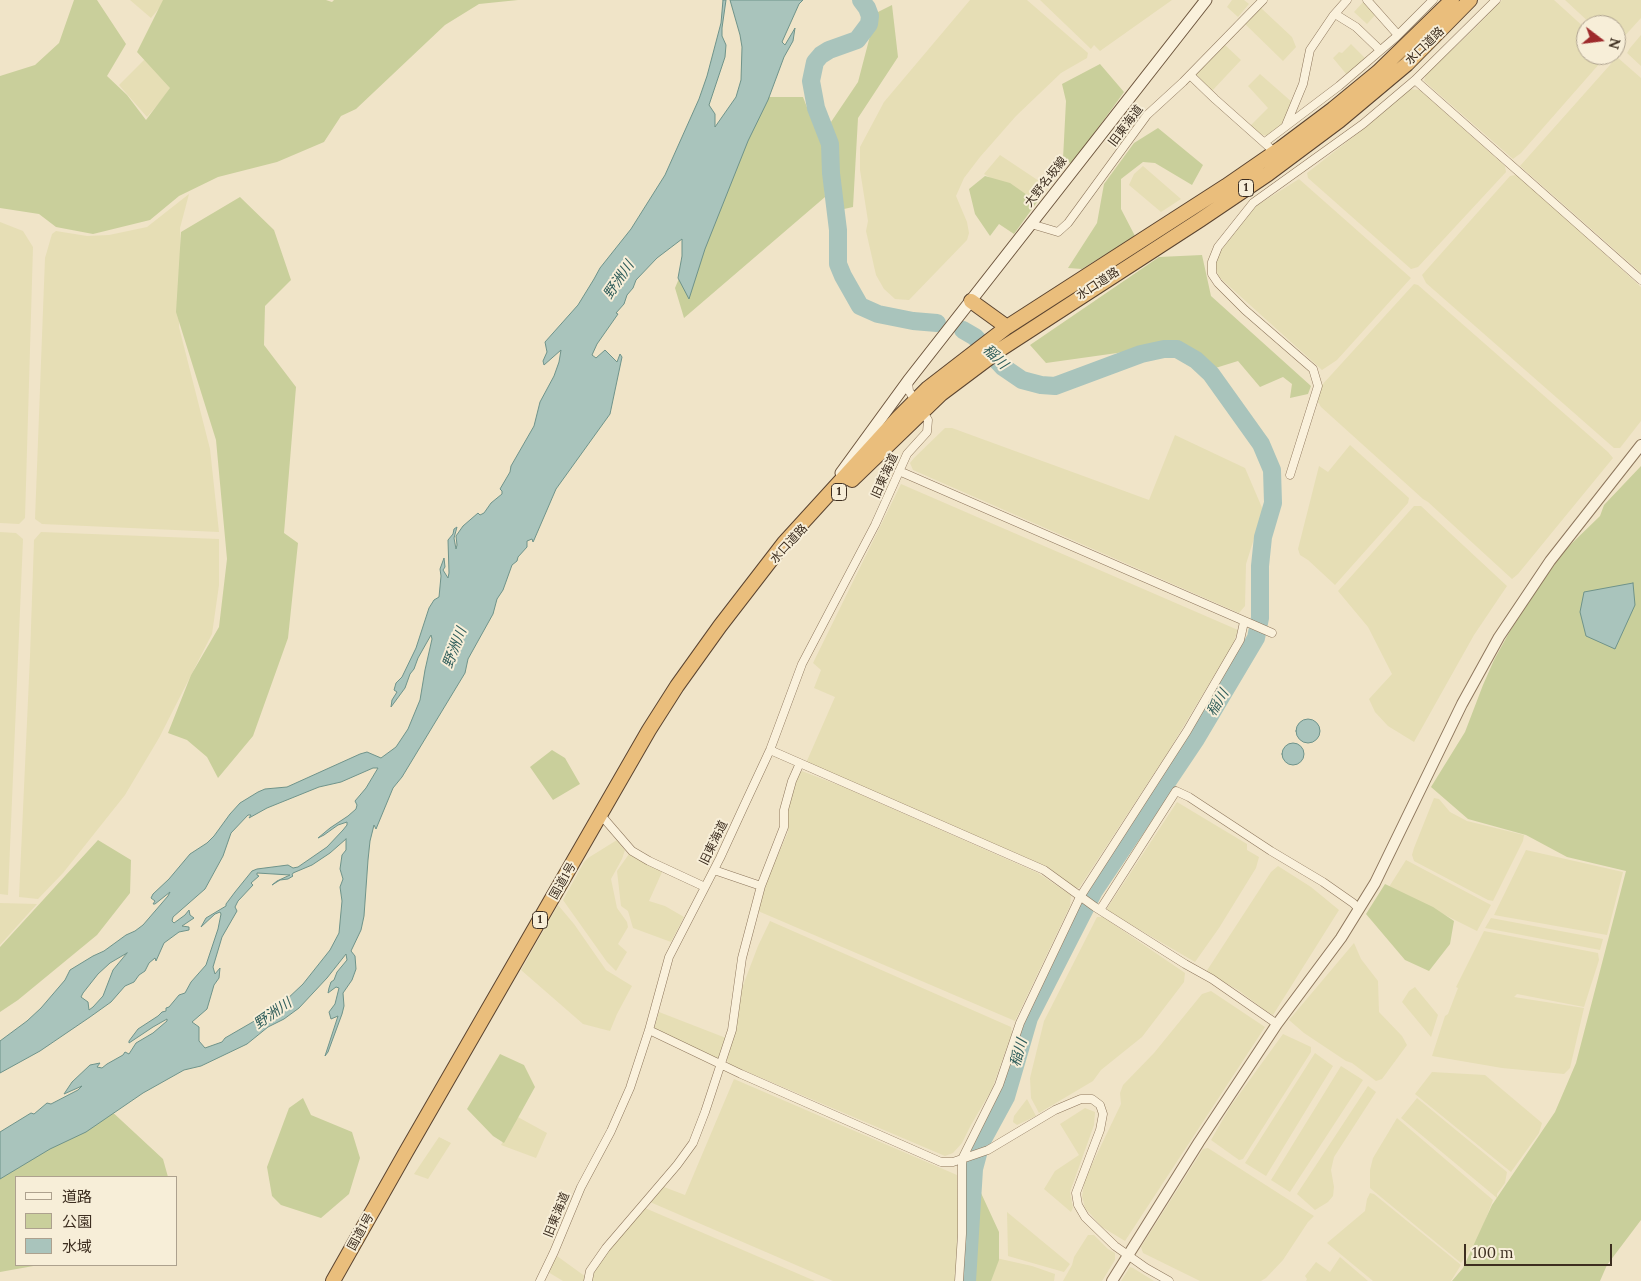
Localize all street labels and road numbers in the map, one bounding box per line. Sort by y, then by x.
street label: 水口道路 [1403,24,1447,68]
street label: 旧東海道 [1106,102,1146,150]
street label: 大野名坂線 [1022,154,1070,210]
road number: 1 [1238,180,1254,197]
street label: 水口道路 [1074,265,1122,303]
street label: 旧東海道 [869,451,901,501]
road number: 1 [832,484,846,501]
street label: 水口道路 [767,522,811,566]
street label: 旧東海道 [697,818,731,868]
street label: 国道1号 [547,860,579,902]
road number: 1 [532,912,548,928]
street label: 旧東海道 [541,1190,573,1240]
street label: 国道1号 [345,1211,377,1253]

